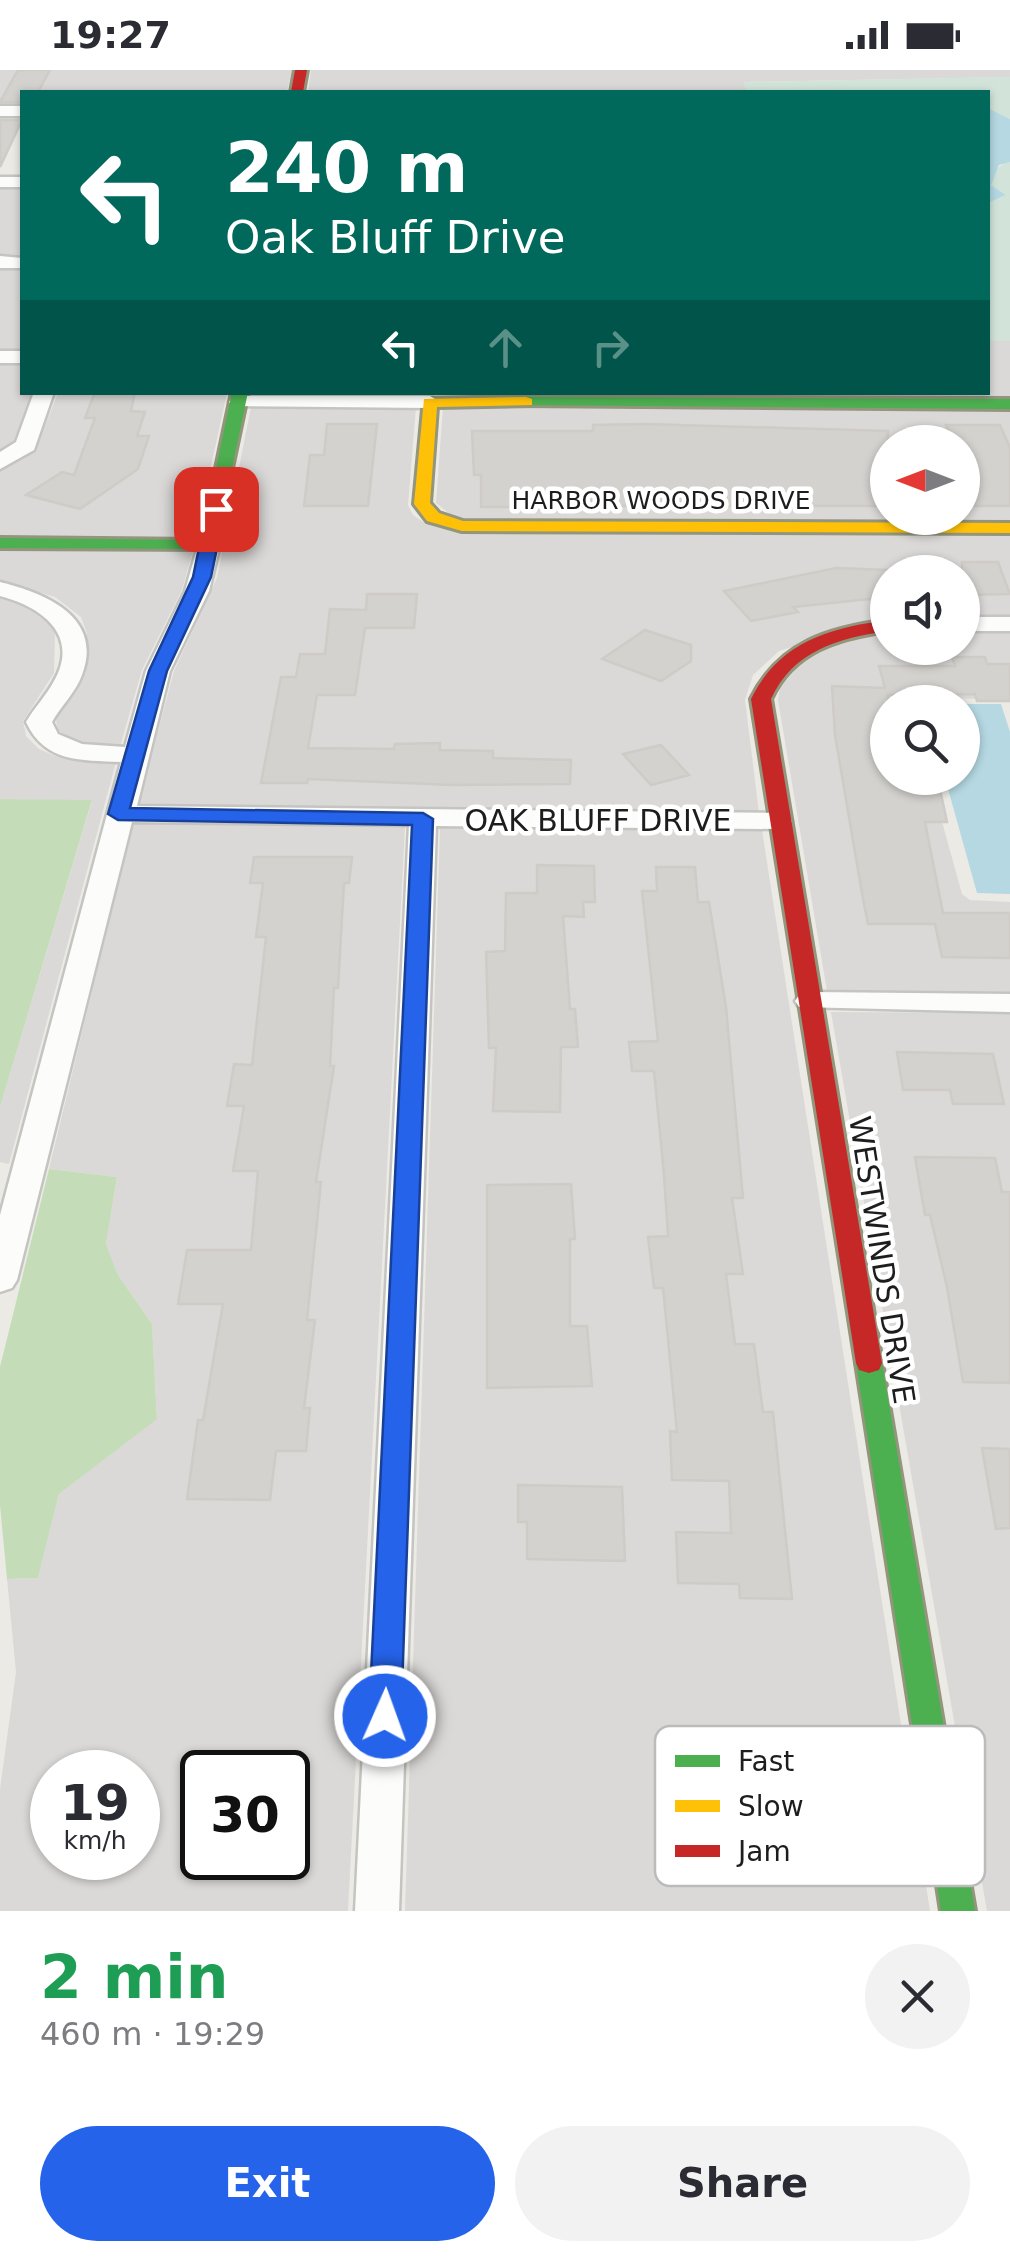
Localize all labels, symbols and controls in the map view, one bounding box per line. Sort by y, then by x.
text: 19:27 [50,13,171,57]
text: 240 m [225,127,468,209]
icon: left [60,130,190,260]
text: Oak Bluff Drive [225,211,566,264]
icon: left [373,320,428,375]
icon: ahead [478,320,533,375]
icon: right [583,320,638,375]
north arrow [870,425,980,535]
map controls [870,425,980,795]
pin [174,467,259,552]
icon: arrive [189,482,244,537]
street label: HARBOR WOODS DRIVE [511,486,811,515]
button: sound [870,555,980,665]
button: search [870,685,980,795]
street label: OAK BLUFF DRIVE [465,803,731,838]
street label: WESTWINDS DRIVE [842,1114,922,1406]
position arrow [333,1664,437,1768]
legend [655,1726,985,1886]
text: Fast [738,1745,794,1778]
speed limit sign: 30 [180,1750,310,1880]
text: 19 [60,1774,130,1832]
text: Slow [738,1790,804,1823]
text: km/h [63,1826,127,1855]
text: Jam [736,1835,791,1868]
text: 2 min [40,1942,228,2012]
button: close [865,1944,970,2049]
text: 460 m · 19:29 [40,2015,265,2053]
button: Exit [40,2126,495,2241]
button: Share [515,2126,970,2241]

